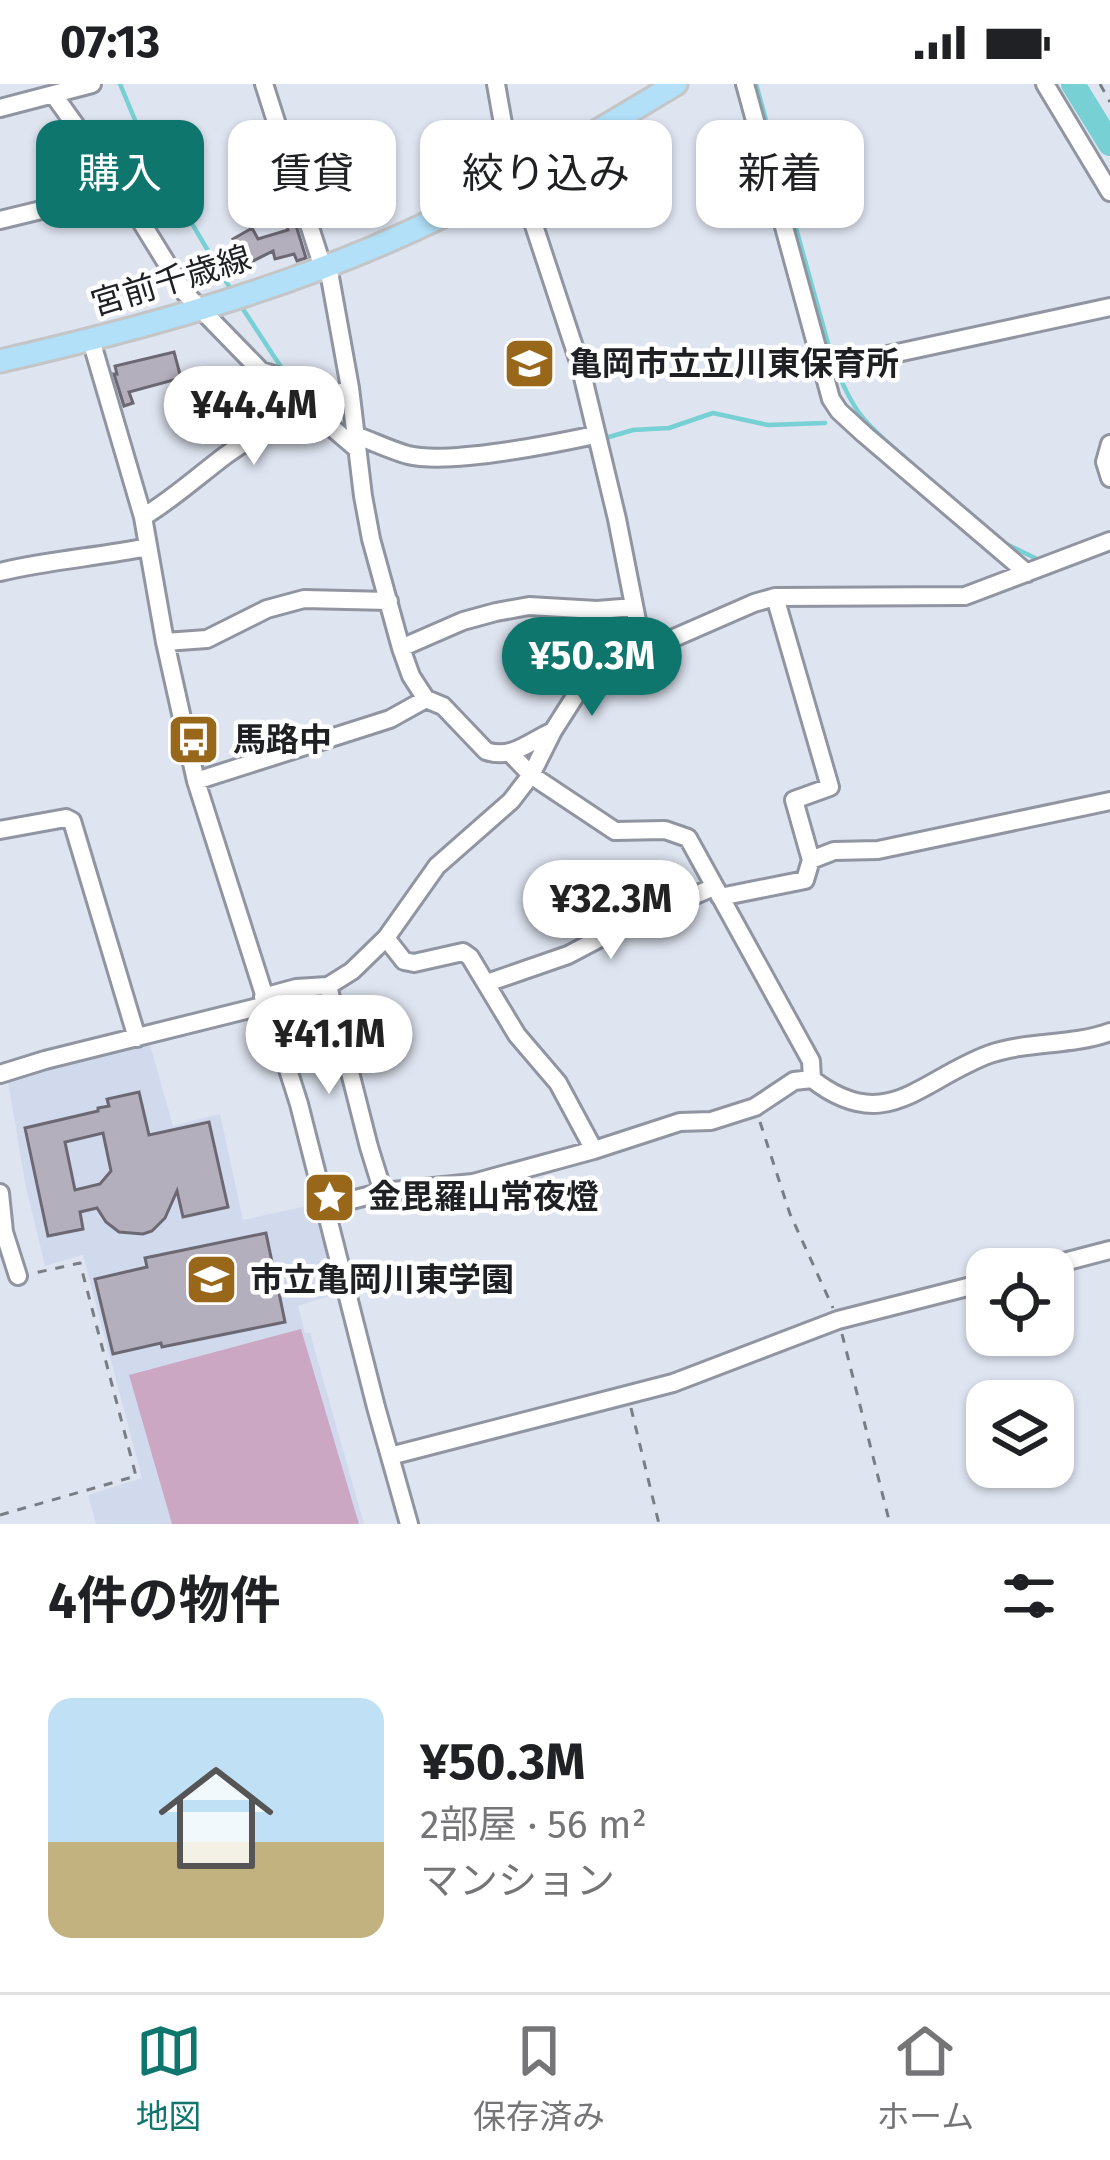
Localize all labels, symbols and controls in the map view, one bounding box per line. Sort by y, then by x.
text: 07:13 [60,15,160,69]
chip: 購入 [36,120,204,228]
chip: 賃貸 [228,120,396,228]
chip: 絞り込み [420,120,672,228]
chip: 新着 [696,120,864,228]
street label: 宮前千歳線 [86,238,256,324]
school or university icon: 亀岡市立立川東保育所 [502,336,558,392]
place label: 亀岡市立立川東保育所 [569,344,899,384]
pin: ¥44.4M [156,366,352,468]
text: ¥44.4M [191,382,317,428]
pin: ¥50.3M [494,617,690,719]
text: ¥50.3M [529,633,655,679]
bus stop icon: 馬路中 [166,712,222,768]
place label: 馬路中 [233,720,332,760]
pin: ¥32.3M [513,860,709,962]
text: ¥32.3M [550,876,672,922]
pin: ¥41.1M [231,995,427,1097]
text: ¥41.1M [273,1011,385,1057]
place icon: 金毘羅山常夜燈 [301,1169,357,1225]
place label: 金毘羅山常夜燈 [368,1177,599,1217]
map controls [966,1248,1074,1488]
button: locate [966,1248,1074,1356]
school or university icon: 市立亀岡川東学園 [183,1252,239,1308]
place label: 市立亀岡川東学園 [250,1260,514,1300]
button: layers [966,1380,1074,1488]
icon: filters [996,1563,1062,1629]
text: 4件の物件 [48,1570,281,1632]
text: ¥50.3M [420,1731,585,1793]
icon: home [144,1746,288,1890]
text: 2部屋 · 56 m² [420,1802,647,1848]
text: マンション [420,1858,615,1904]
tab: 地図 [136,2018,202,2138]
tab: 保存済み [473,2018,605,2138]
tab: ホーム [876,2018,974,2138]

